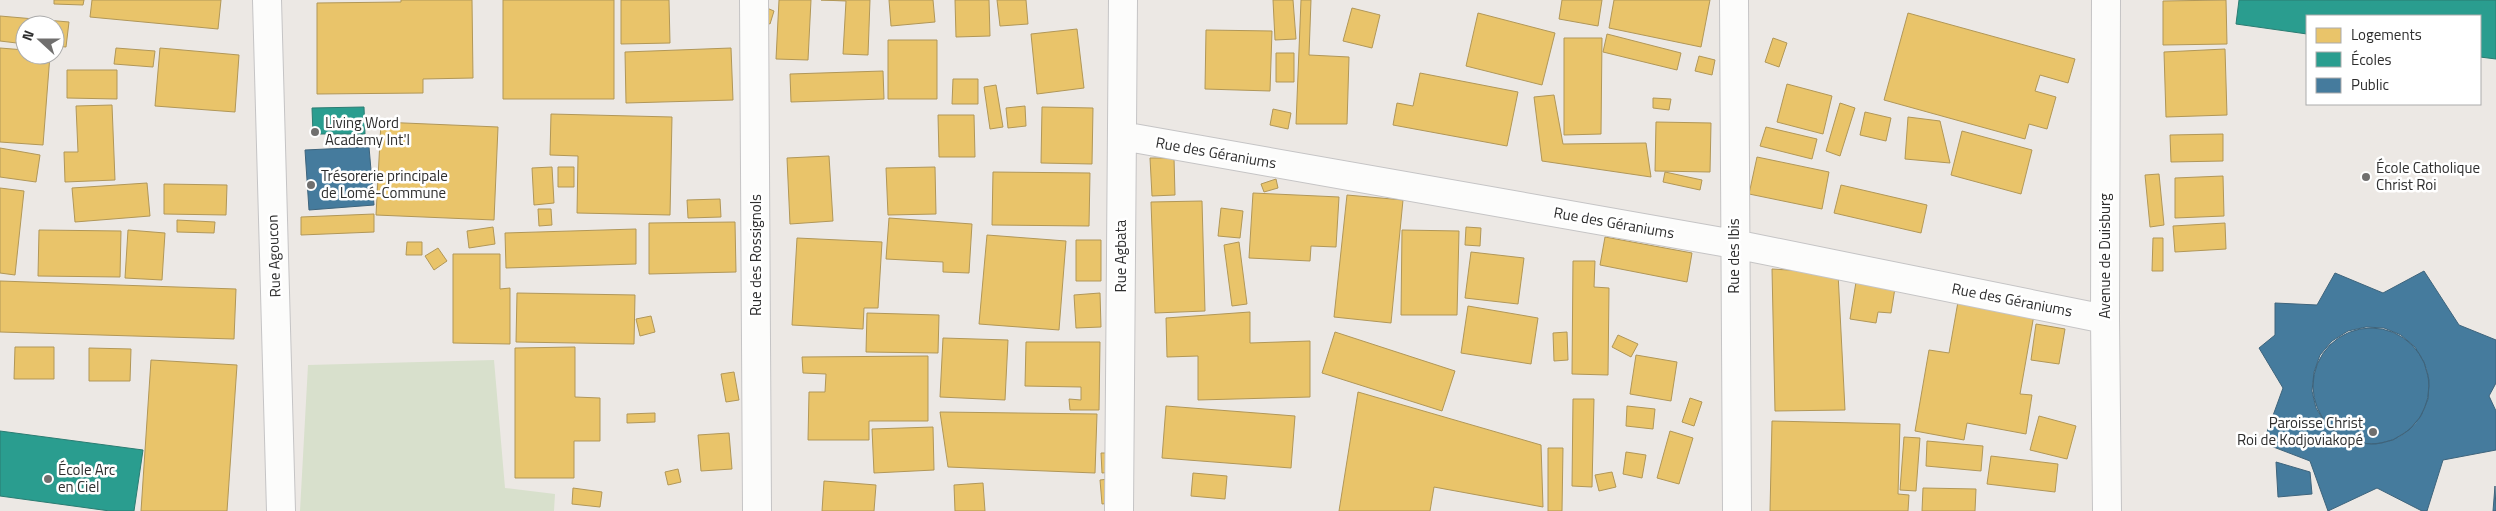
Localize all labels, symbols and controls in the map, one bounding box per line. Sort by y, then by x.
north arrow [15,15,65,65]
legend [2306,15,2481,105]
text: Logements [2351,23,2422,46]
text: N [16,27,39,43]
text: Écoles [2351,48,2392,71]
text: Public [2351,73,2389,96]
place label: Living Word Academy Int'l [325,111,410,151]
marker: Living Word Academy Int'l [309,126,321,138]
street label: Rue des Géraniums [1154,131,1278,174]
place label: École Catholique Christ Roi [2376,156,2480,196]
place label: Trésorerie principale de Lomé-Commune [321,164,448,204]
marker: École Catholique Christ Roi [2360,171,2372,183]
marker: Trésorerie principale de Lomé-Commune [305,179,317,191]
street label: Avenue de Duisburg [2093,193,2116,319]
street label: Rue des Rossignols [744,194,767,316]
street label: Rue des Géraniums [1552,201,1676,244]
street label: Rue Agoucon [261,214,286,298]
street label: Rue des Ibis [1722,218,1745,294]
street label: Rue Agbata [1109,219,1132,292]
street label: Rue des Géraniums [1950,277,2074,322]
place label: Paroisse Christ Roi de Kodjoviakopé [2237,411,2364,451]
marker: Paroisse Christ Roi de Kodjoviakopé [2367,426,2379,438]
place label: École Arc en Ciel [58,458,115,498]
marker: École Arc en Ciel [42,473,54,485]

